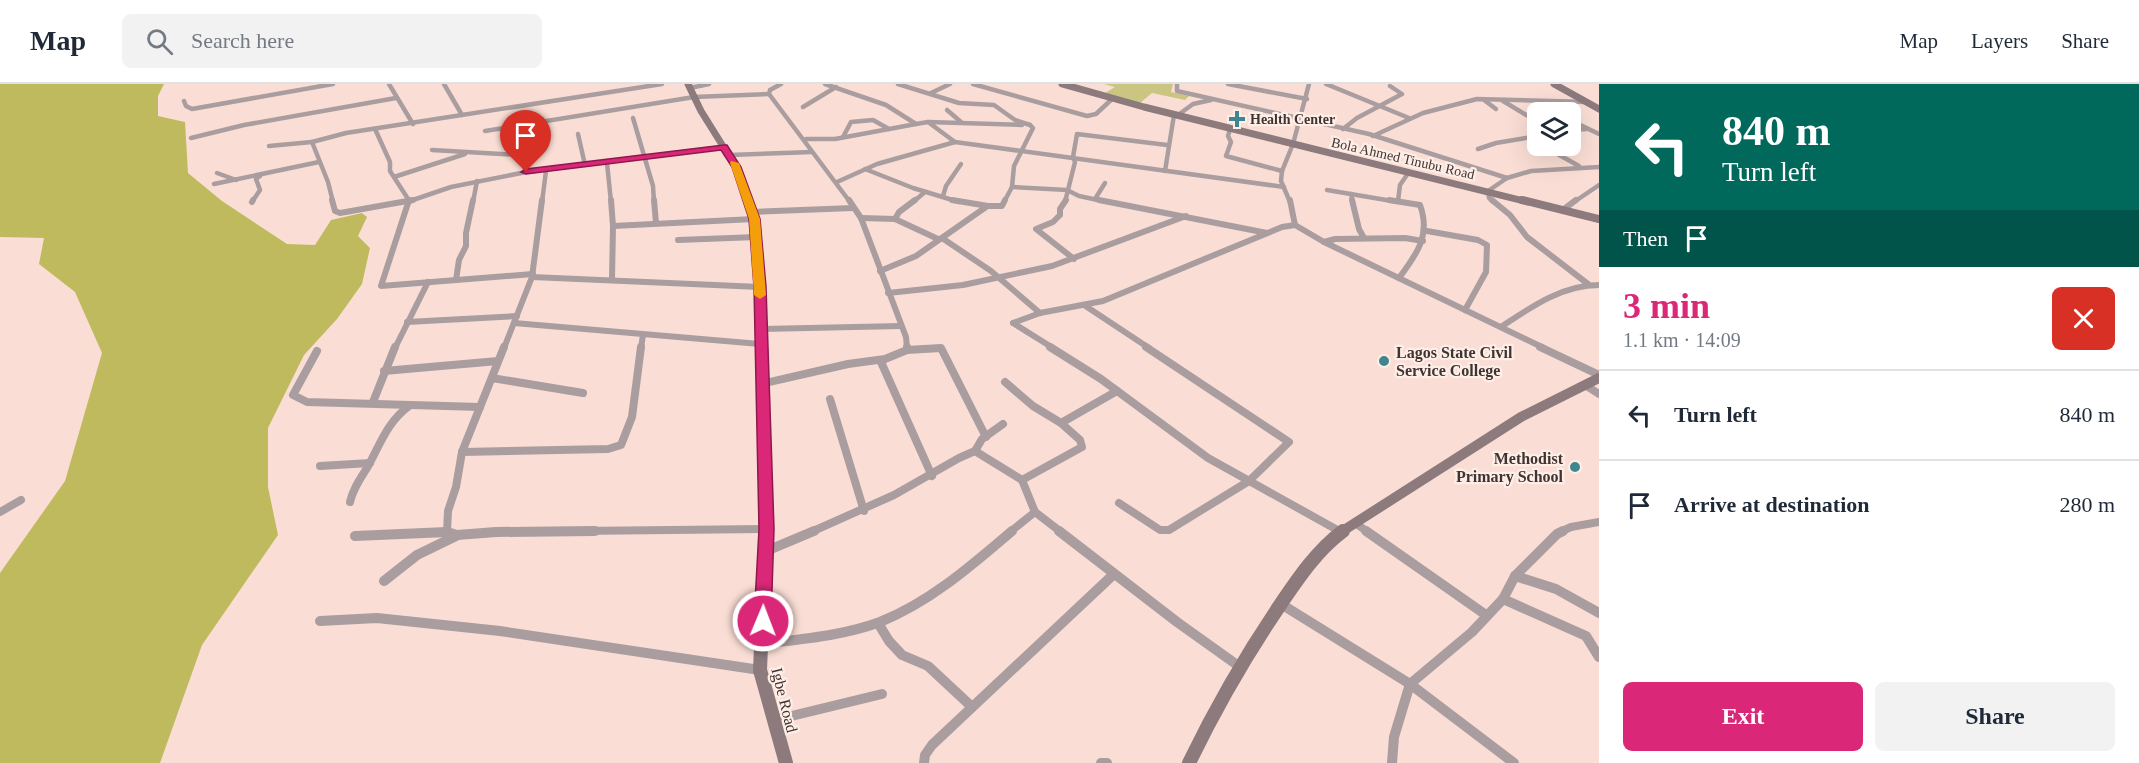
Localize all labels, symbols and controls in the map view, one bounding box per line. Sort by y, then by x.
search box [122,14,542,68]
text: Map [30,25,86,56]
icon: search [143,25,176,58]
text: Search here [191,28,294,53]
text: Map [1900,29,1938,53]
text: Layers [1971,29,2028,53]
text: Share [2061,29,2109,53]
map controls [1527,102,1581,156]
button: layers [1527,102,1581,156]
icon: left [1623,108,1701,186]
text: 840 m [1722,108,1831,154]
pin [500,110,551,172]
marker: Health Center [1228,110,1246,128]
place label: Health Center [1250,112,1335,127]
icon: arrive [509,119,542,152]
street label: Bola Ahmed Tinubu Road [1330,135,1476,182]
text: Turn left [1722,157,1816,187]
icon: arrive [1680,222,1713,255]
text: Then [1623,226,1668,251]
text: 3 min [1623,286,1710,326]
button: close [2052,287,2115,350]
text: 1.1 km · 14:09 [1623,329,1741,351]
place label: Lagos State Civil Service College [1396,344,1513,380]
marker: Lagos State Civil Service College [1377,354,1391,368]
icon: left [1623,399,1656,432]
text: Turn left [1674,402,1757,427]
text: 840 m [2059,402,2115,427]
place label: Methodist Primary School [1456,450,1564,486]
marker: Methodist Primary School [1568,460,1582,474]
icon: arrive [1623,489,1656,522]
text: Arrive at destination [1674,492,1870,517]
text: 280 m [2059,492,2115,517]
position arrow [731,589,795,653]
street label: Igbe Road [767,666,801,735]
button: Exit [1623,682,1863,751]
button: Share [1875,682,2115,751]

